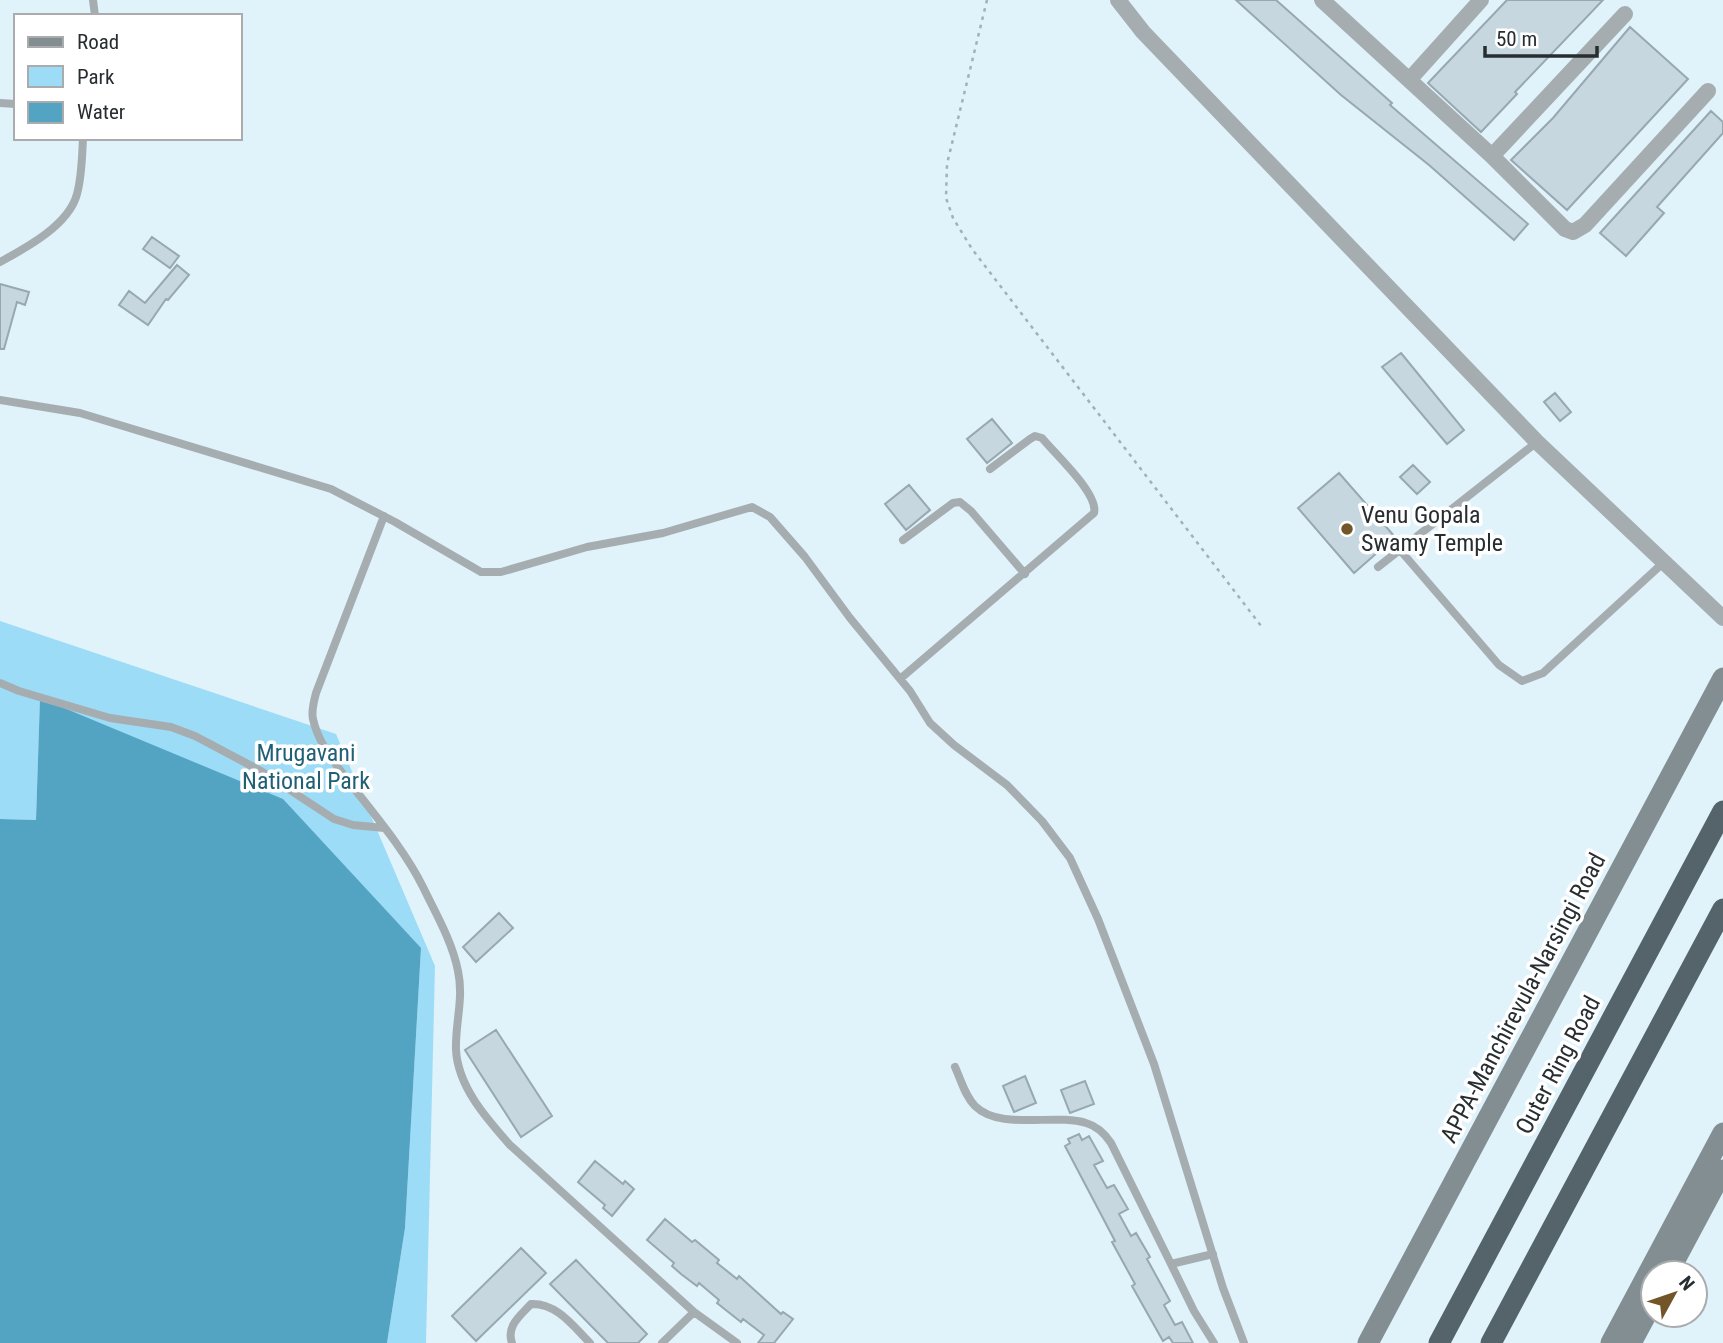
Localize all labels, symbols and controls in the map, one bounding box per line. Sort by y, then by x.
legend [14,14,242,140]
scale bar [1485,14,1597,58]
text: 50 m [1496,27,1537,51]
text: Road [77,30,119,54]
text: Park [77,65,115,89]
text: Water [77,100,125,124]
place label: Venu Gopala Swamy Temple [1361,501,1503,557]
marker: Venu Gopala Swamy Temple [1339,521,1355,537]
park label: Mrugavani National Park [242,739,370,795]
street label: APPA-Manchirevula-Narsingi Road [1435,848,1611,1148]
street label: Outer Ring Road [1510,991,1606,1139]
north arrow [1639,1259,1709,1329]
text: N [1674,1272,1699,1295]

